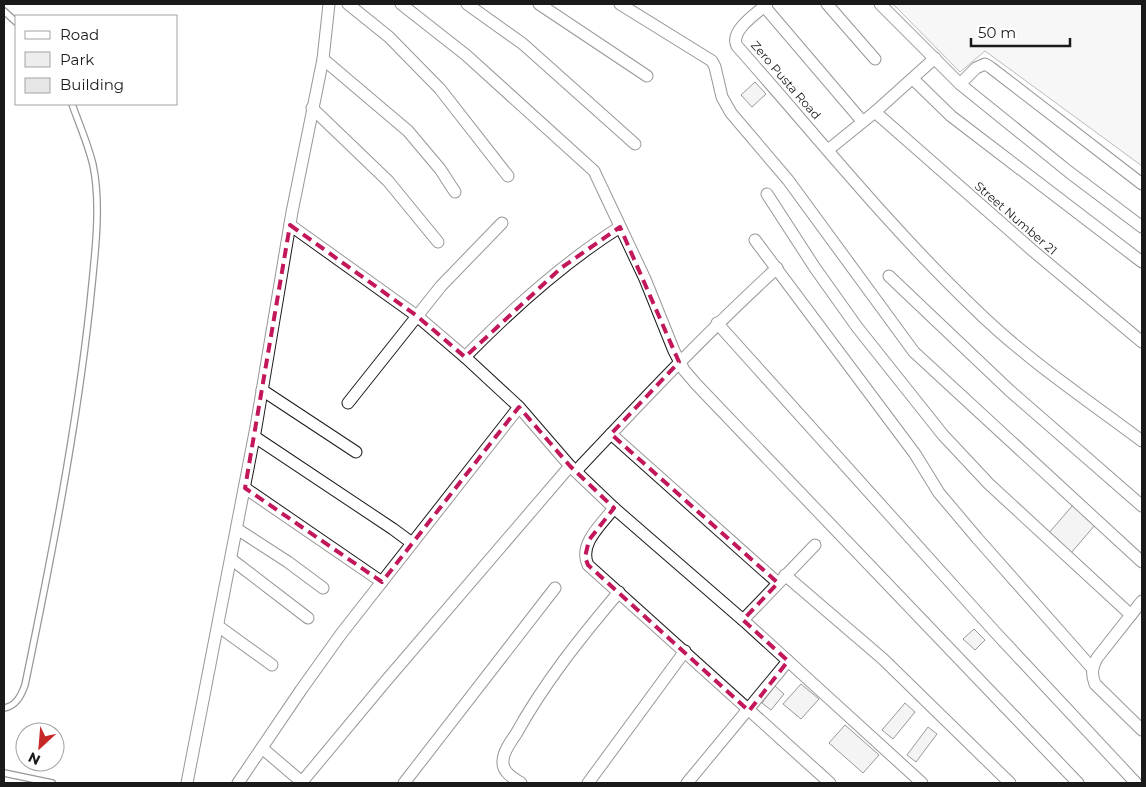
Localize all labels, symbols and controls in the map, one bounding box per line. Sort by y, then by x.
legend [15,15,178,105]
scale bar [971,15,1070,47]
text: 50 m [978,23,1016,42]
text: Road [60,25,99,44]
street label: Zero Pusta Road [748,38,824,122]
text: Park [60,50,94,69]
text: Building [60,75,124,94]
street label: Street Number 21 [972,178,1060,258]
north arrow [15,722,65,772]
text: N [25,748,43,769]

